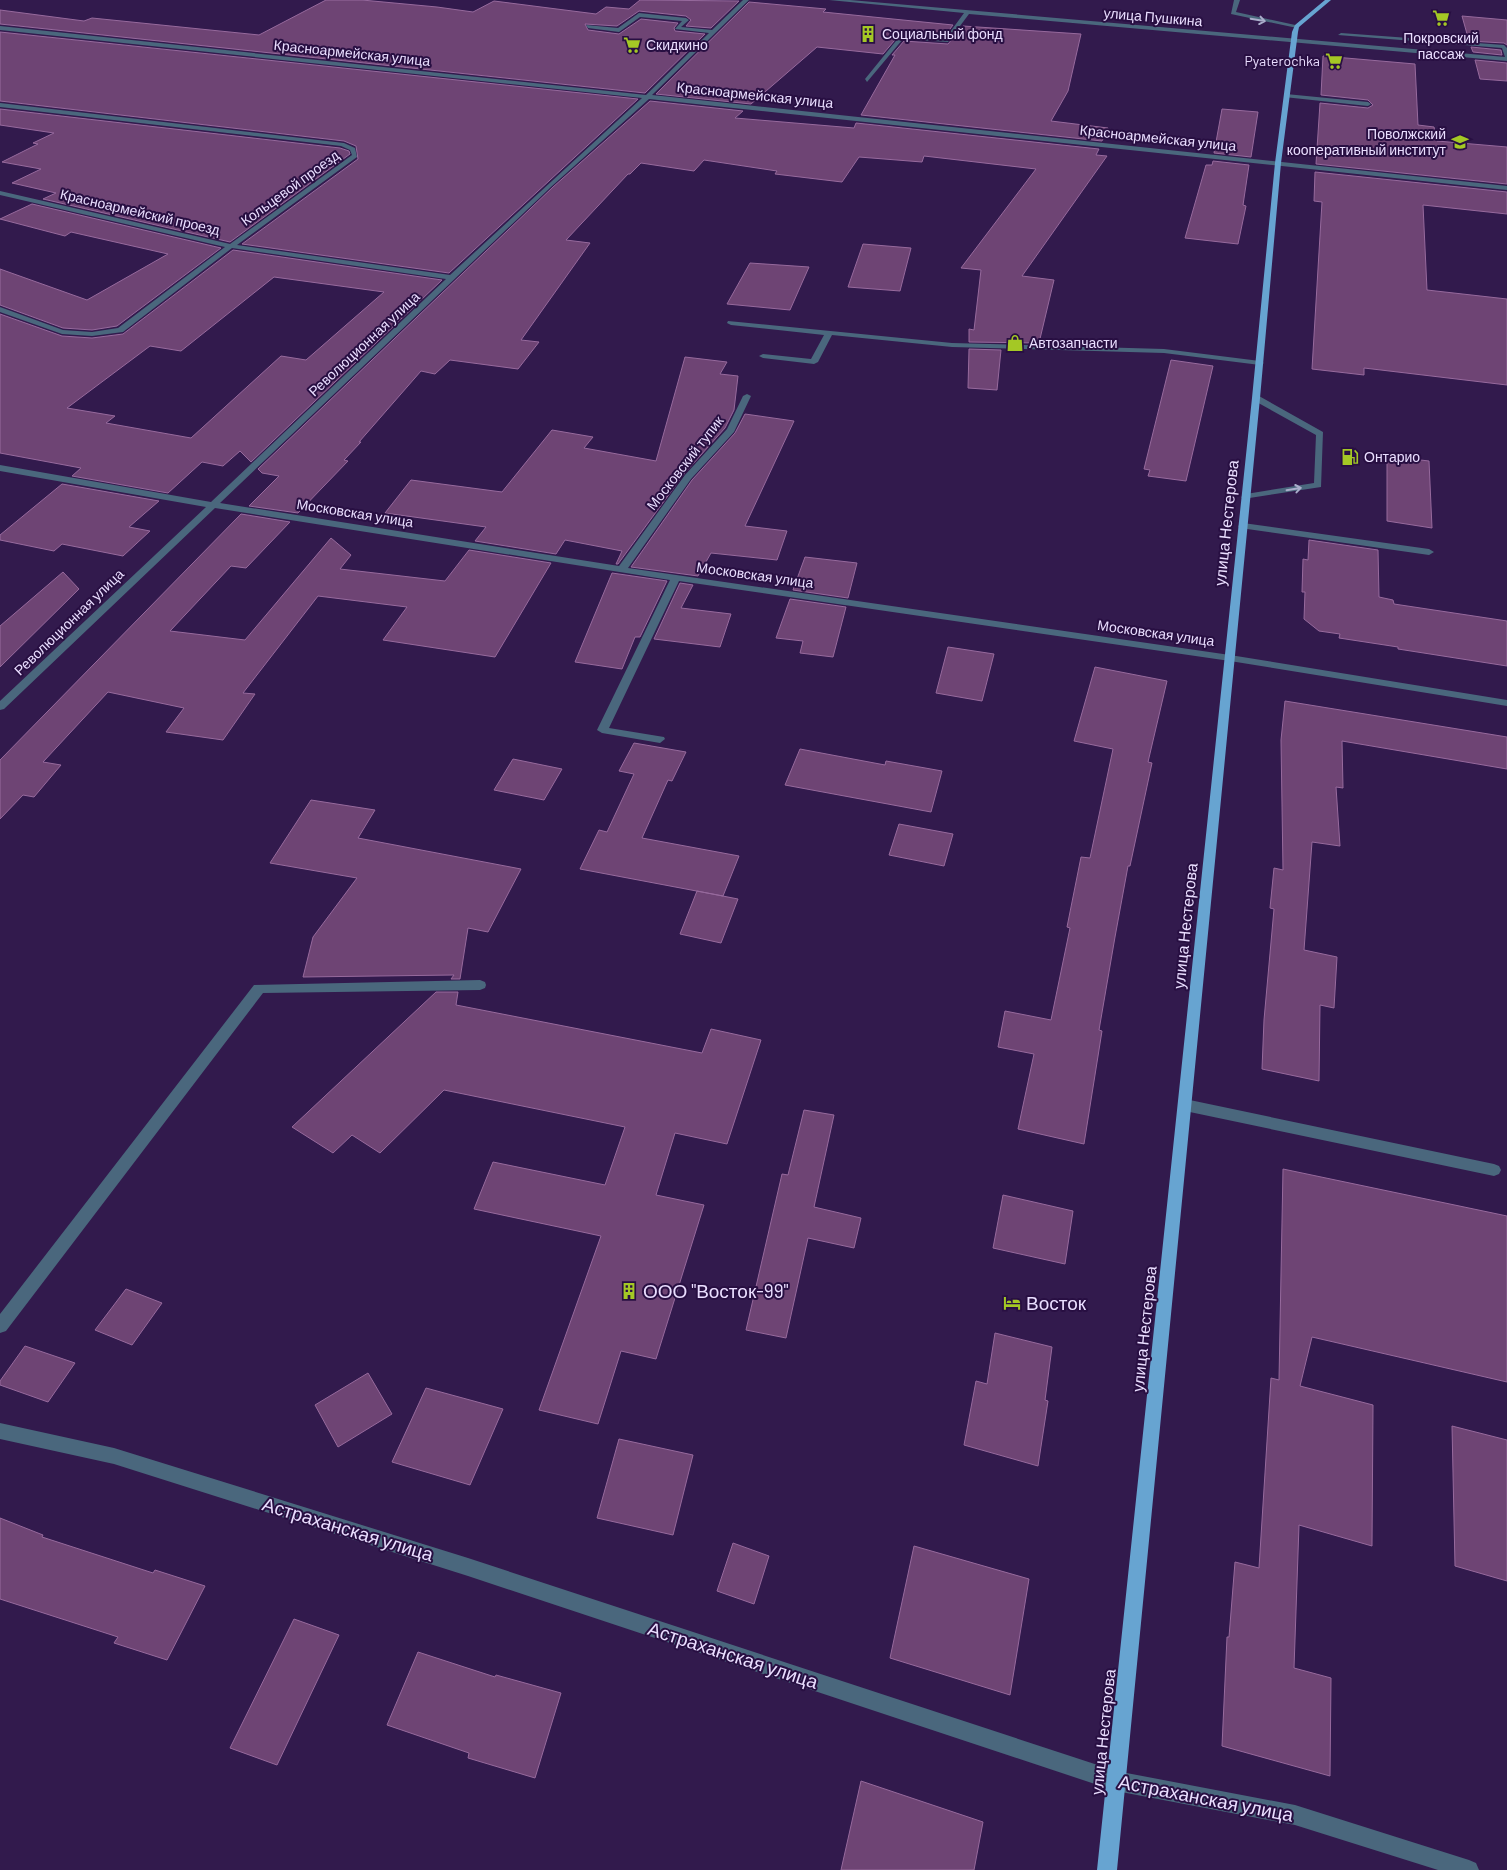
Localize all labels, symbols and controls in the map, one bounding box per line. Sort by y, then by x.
street label: улица Пушкина [1103,4,1203,29]
supermarket icon: Покровский пассаж [1431,8,1451,28]
one-way arrow [1250,15,1266,25]
building icon: Социальный фонд [858,24,878,44]
place label: Социальный фонд [882,25,1003,42]
place label: Покровский пассаж [1403,29,1479,62]
supermarket icon: Скидкино [622,35,642,55]
street label: Красноармейская улица [273,36,431,69]
place label: Скидкино [646,36,708,53]
supermarket icon: Pyaterochka [1324,51,1344,71]
place label: Pyaterochka [1244,52,1320,69]
street label: Красноармейская улица [676,78,834,111]
street label: Красноармейская улица [1079,121,1237,154]
place label: Поволжский кооперативный институт [1287,125,1447,158]
school or university icon: Поволжский кооперативный институт [1450,132,1470,152]
street label: Кольцевой проезд [237,146,342,229]
street label: Красноармейский проезд [59,185,222,238]
street label: Революционная улица [305,288,423,400]
shop icon: Автозапчасти [1005,333,1025,353]
place label: Автозапчасти [1029,334,1117,351]
street label: Московский тупик [643,412,727,513]
fuel station icon: Онтарио [1340,447,1360,467]
place label: Онтарио [1364,448,1420,465]
street label: улица Нестерова [1209,459,1242,587]
one-way arrow [1286,484,1302,494]
street label: Московская улица [295,495,415,530]
street label: Московская улица [695,558,815,591]
street label: Революционная улица [10,565,127,678]
street label: Московская улица [1096,616,1216,649]
street label: улица Нестерова [1168,862,1201,990]
street label: улица Нестерова [1127,1265,1160,1393]
place label: ООО "Восток-99" [643,1279,789,1302]
building icon: ООО "Восток-99" [619,1281,639,1301]
place label: Восток [1026,1291,1087,1314]
hotel icon: Восток [1002,1293,1022,1313]
street label: Астраханская улица [260,1492,437,1566]
street label: Астраханская улица [645,1616,822,1693]
street label: улица Нестерова [1086,1668,1119,1796]
street label: Астраханская улица [1117,1769,1296,1826]

